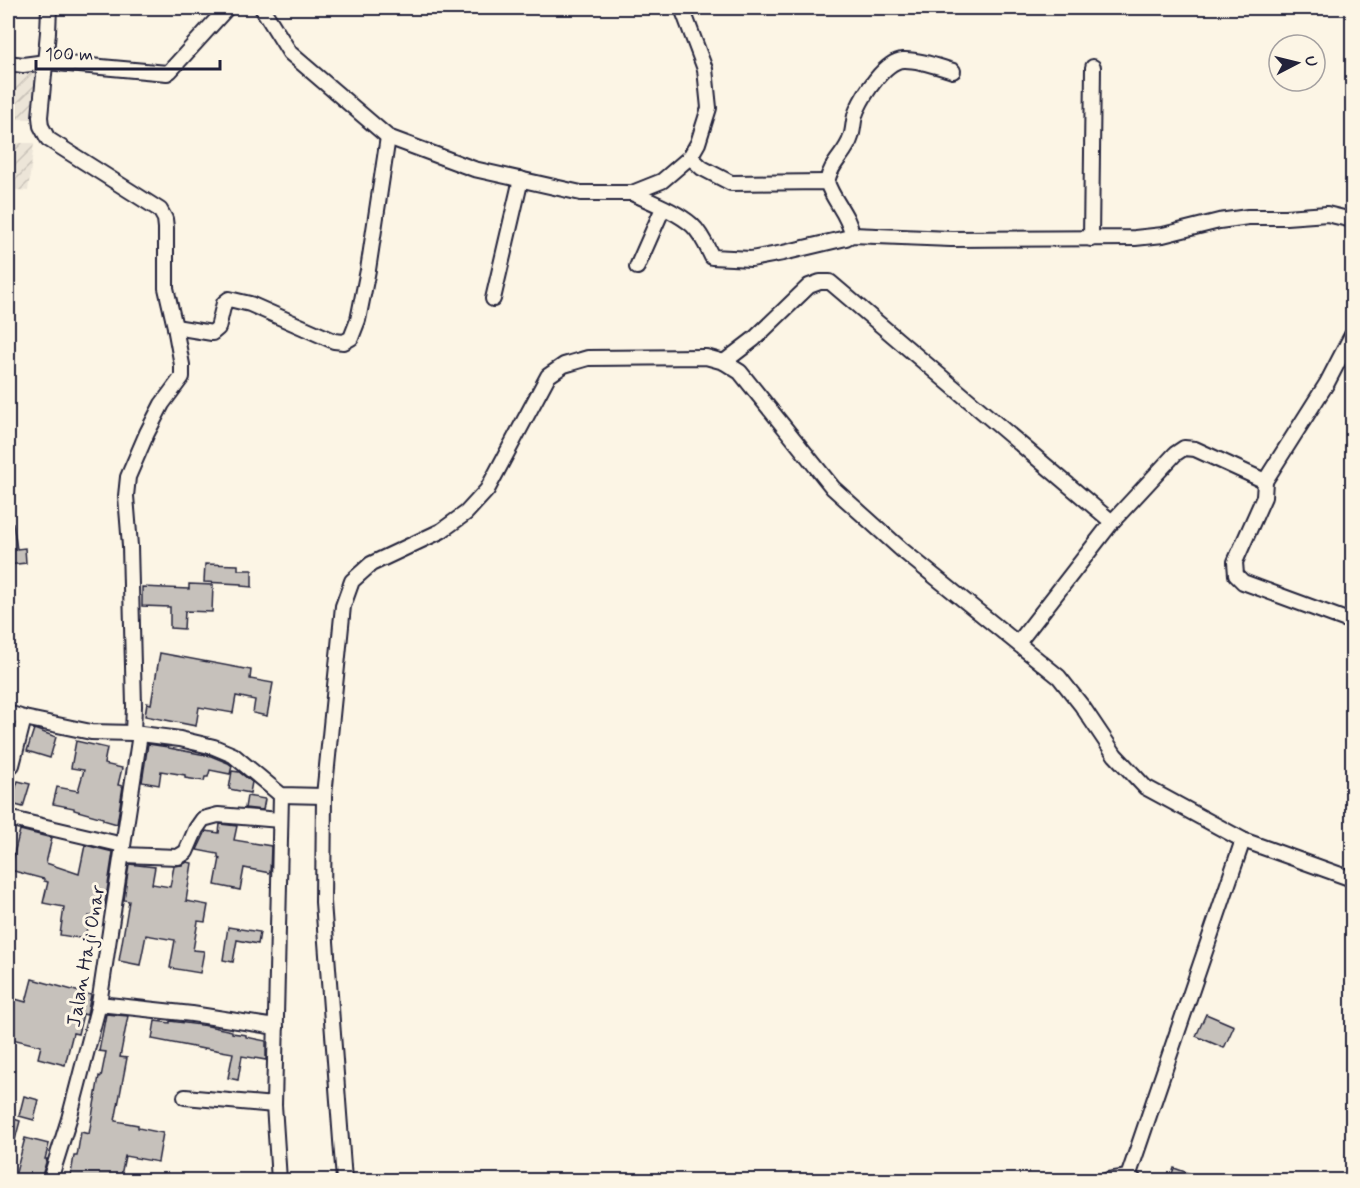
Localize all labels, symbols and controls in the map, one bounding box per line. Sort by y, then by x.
scale bar [36,33,220,71]
north arrow [1267,33,1327,93]
text: 100 m [45,43,93,67]
text: U [1299,55,1321,68]
street label: Jalan Haji Onar [61,883,112,1029]

